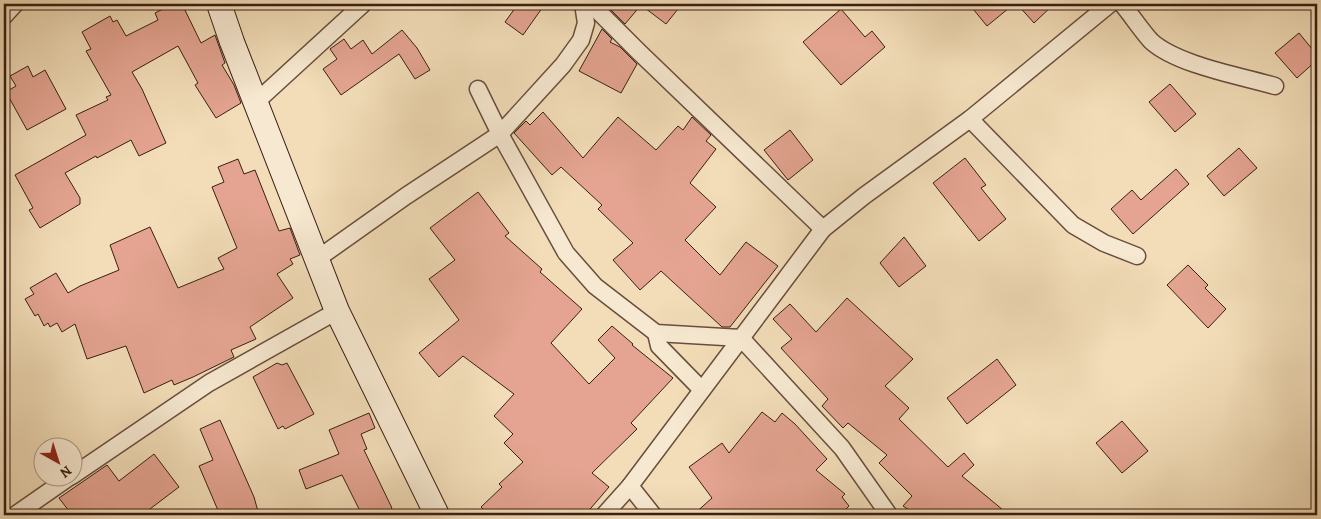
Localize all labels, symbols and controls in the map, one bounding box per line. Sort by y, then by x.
north arrow [32,436,82,486]
text: N [56,461,76,482]

